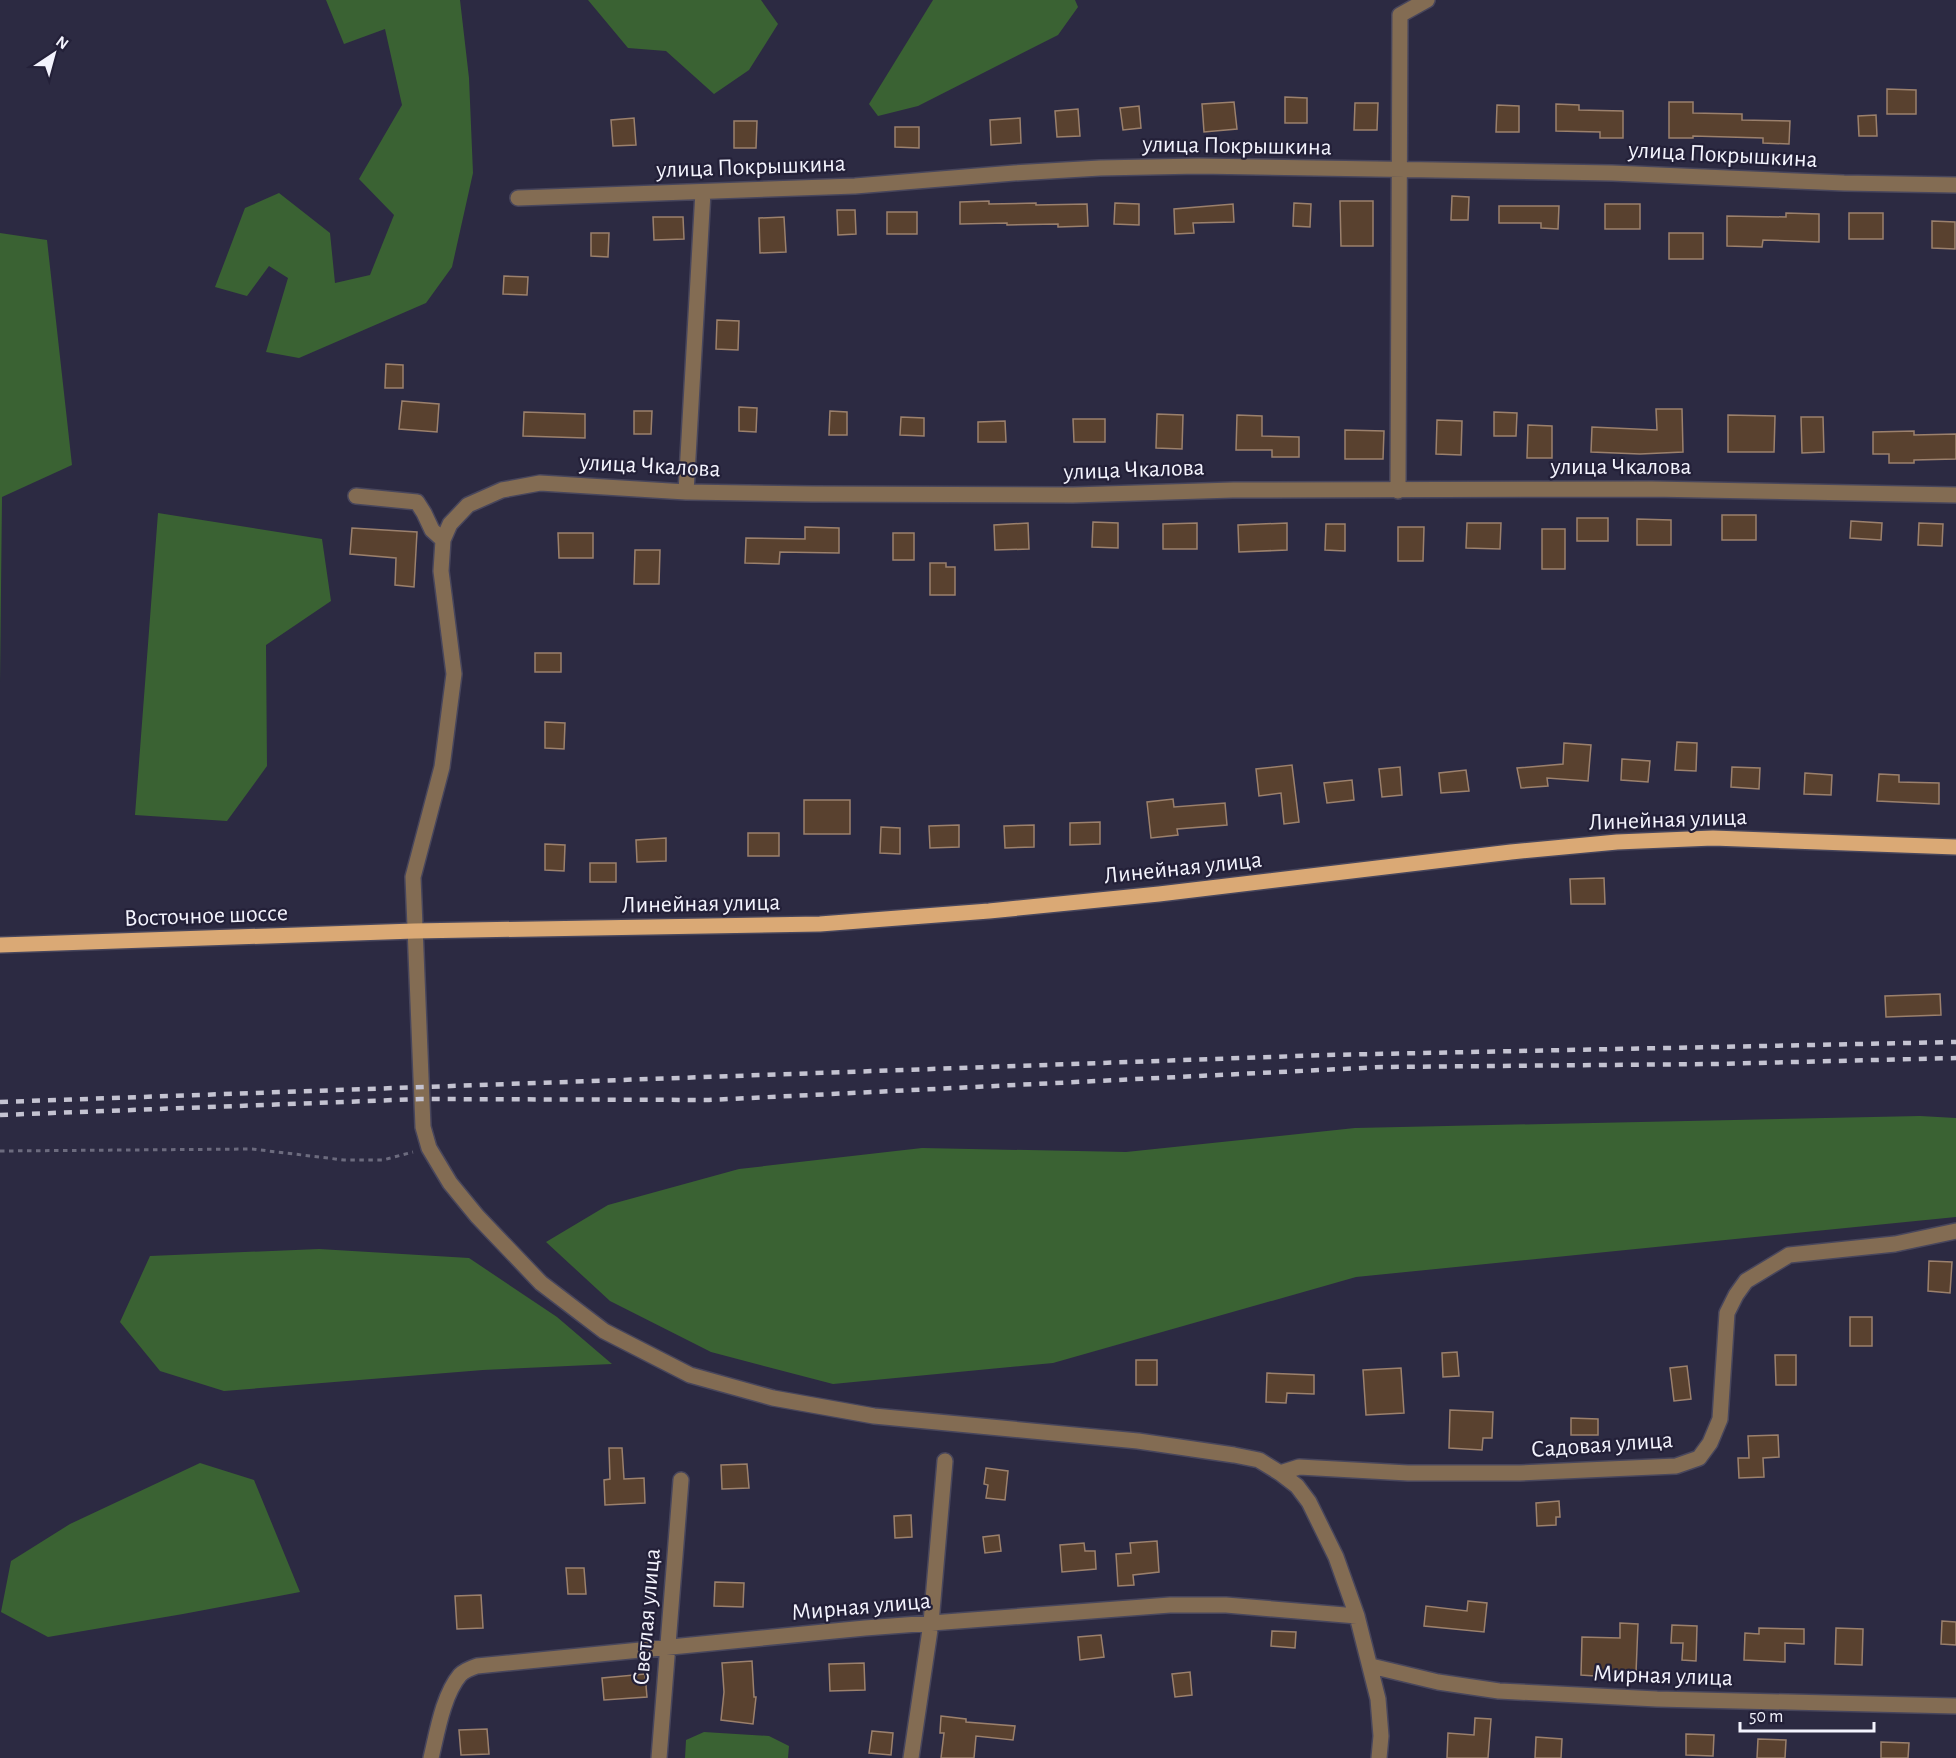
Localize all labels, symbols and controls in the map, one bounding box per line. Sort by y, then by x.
north arrow [24,24,84,84]
text: N [53,33,71,52]
street label: улица Покрышкина [1141,132,1332,160]
street label: улица Покрышкина [1627,138,1818,172]
street label: улица Покрышкина [655,152,846,182]
street label: улица Чкалова [578,450,721,482]
street label: улица Чкалова [1549,455,1692,479]
street label: улица Чкалова [1062,456,1205,484]
street label: Линейная улица [1588,805,1748,835]
street label: Линейная улица [1103,848,1263,888]
street label: Линейная улица [621,891,781,917]
street label: Восточное шоссе [124,901,288,931]
street label: Садовая улица [1530,1428,1674,1462]
street label: Светлая улица [629,1547,665,1686]
street label: Мирная улица [790,1589,932,1625]
street label: Мирная улица [1593,1662,1733,1690]
scale bar [1740,1695,1874,1733]
text: 50 m [1749,1708,1783,1726]

